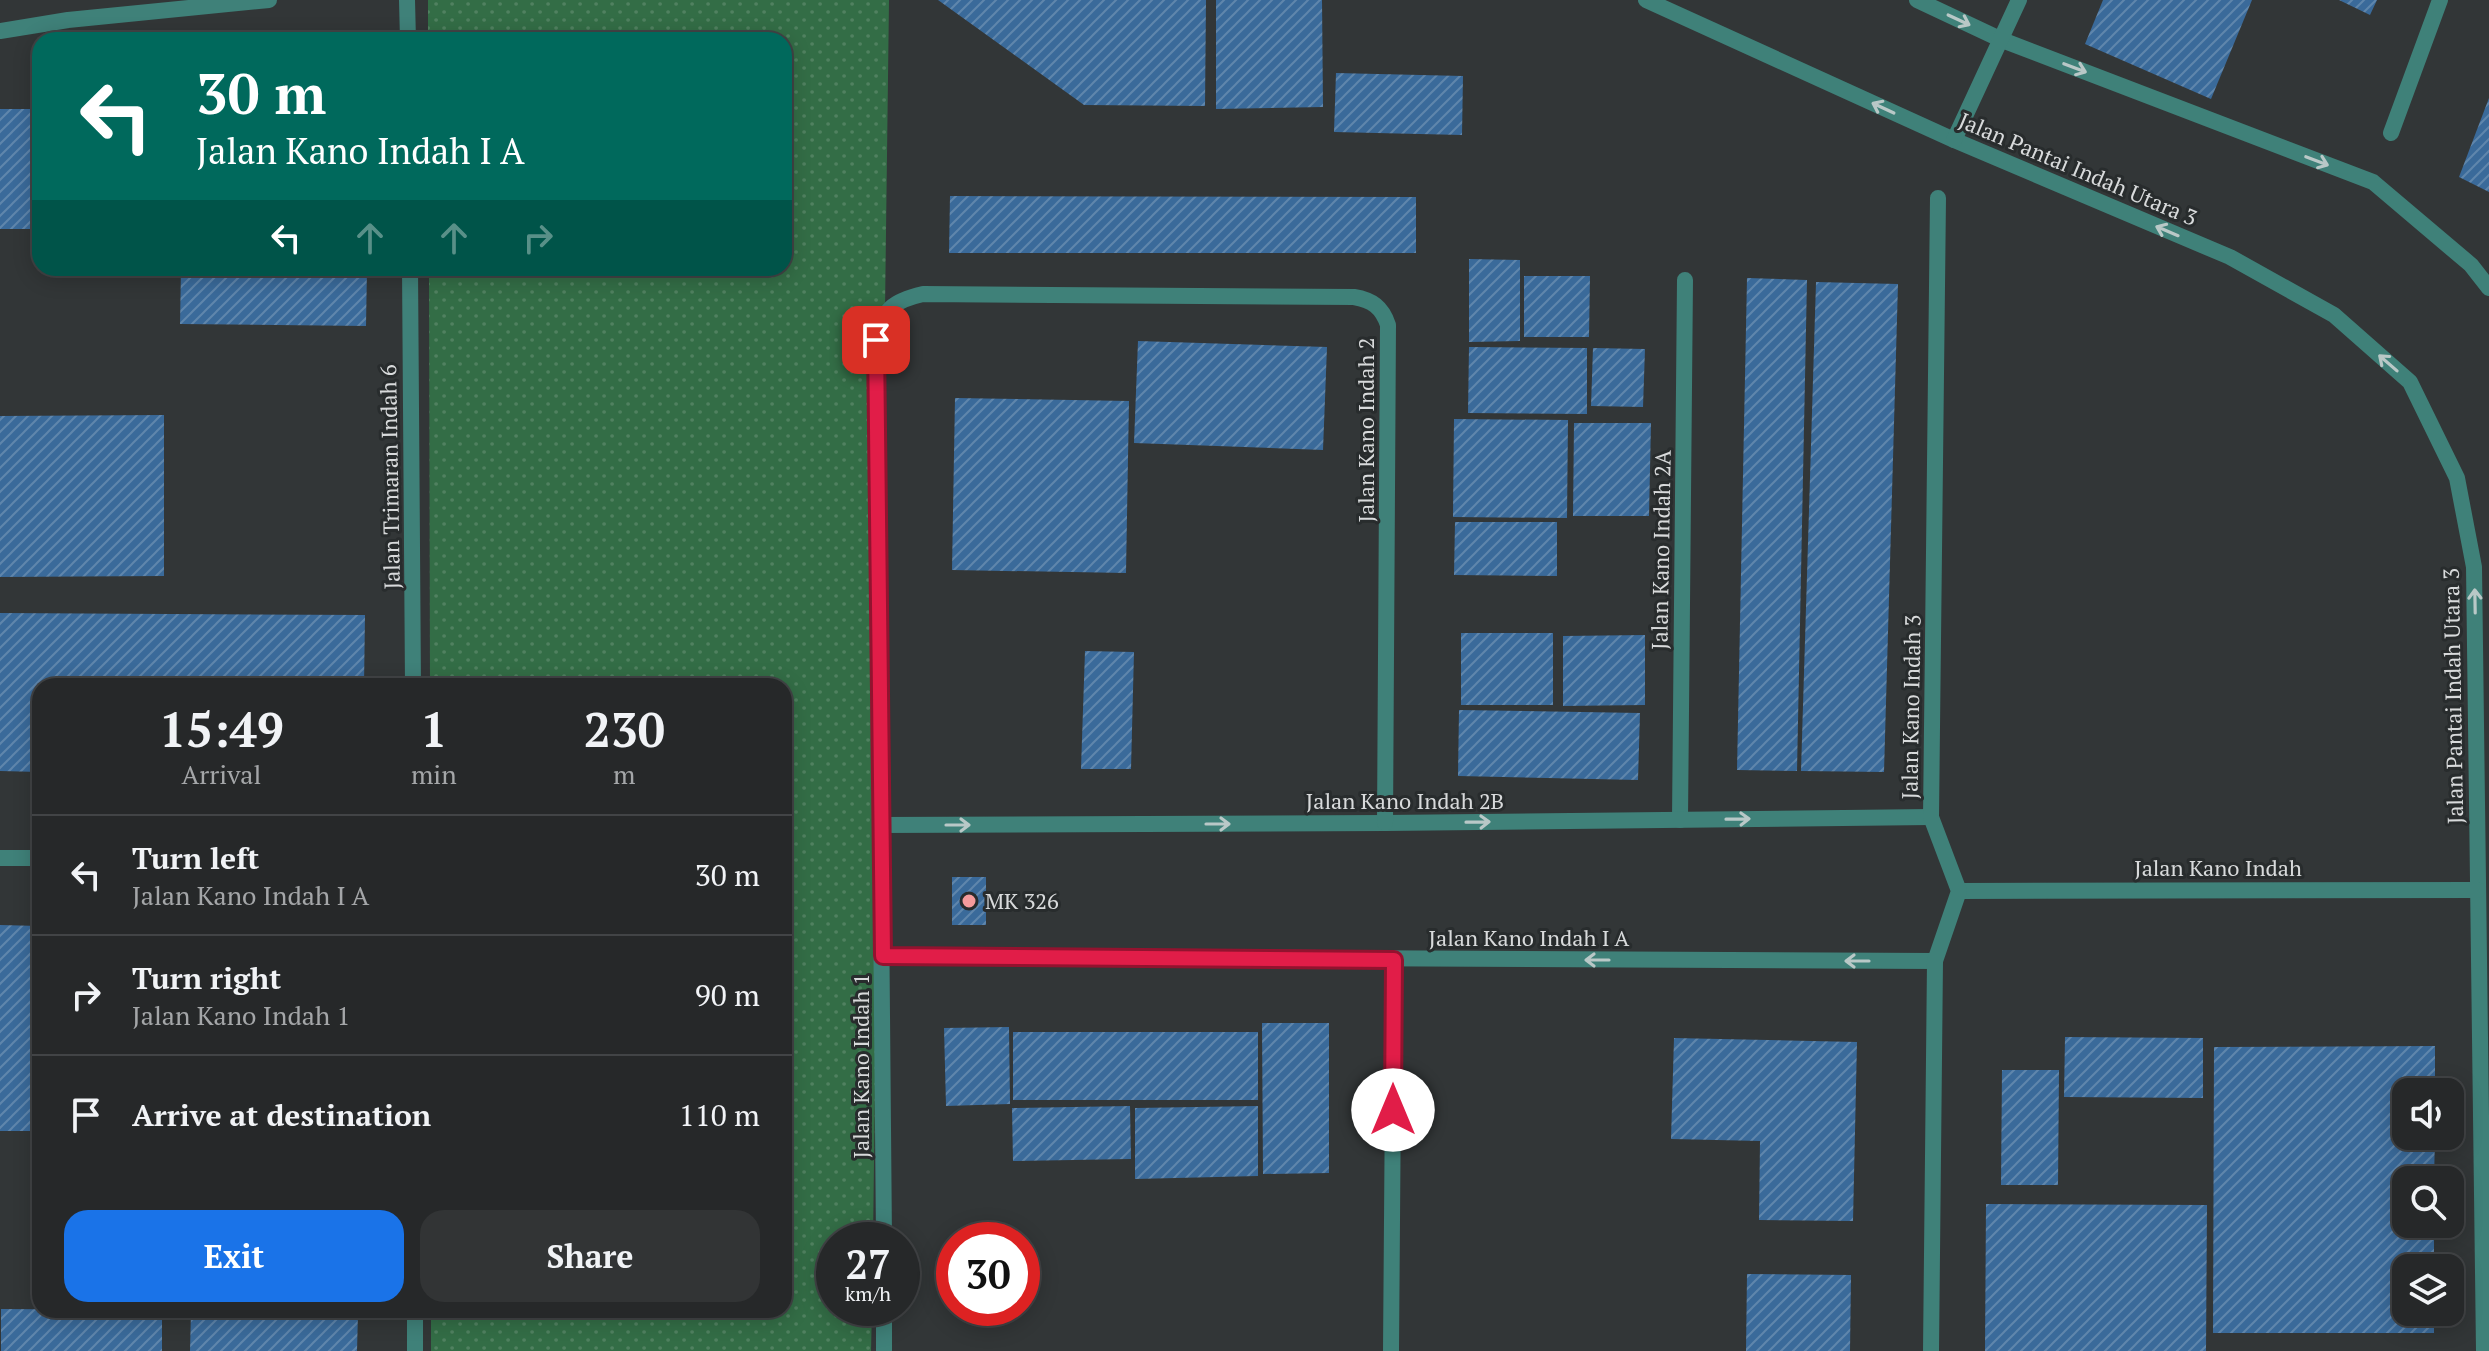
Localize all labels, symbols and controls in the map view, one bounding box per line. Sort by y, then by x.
one-way arrow [1947,13,1971,28]
text: 30 m [196,56,326,130]
one-way arrow [2062,62,2087,76]
icon: left [64,64,168,168]
one-way arrow [1871,100,1895,115]
street label: Jalan Pantai Indah Utara 3 [1955,105,2202,232]
text: Jalan Kano Indah I A [196,127,525,174]
one-way arrow [2305,155,2329,169]
icon: left [264,216,308,260]
icon: ahead [348,216,392,260]
icon: ahead [432,216,476,260]
icon: right [516,216,560,260]
one-way arrow [2155,222,2180,237]
pin [842,306,910,374]
icon: arrive [854,318,898,362]
street label: Jalan Kano Indah 2 [1351,338,1380,522]
one-way arrow [2379,354,2399,372]
street label: Jalan Trimaran Indah 6 [373,364,406,590]
street label: Jalan Kano Indah 2A [1644,449,1677,650]
street label: Jalan Pantai Indah Utara 3 [2436,568,2469,824]
one-way arrow [2467,588,2482,615]
street label: Jalan Kano Indah 3 [1894,614,1927,800]
text: 15:49 [159,697,284,761]
text: 1 [420,697,447,761]
text: 230 [584,697,665,761]
text: Arrival [182,757,261,791]
text: min [411,757,457,791]
text: m [613,757,636,791]
street label: Jalan Kano Indah 2B [1306,786,1504,815]
one-way arrow [1724,812,1751,827]
one-way arrow [1464,814,1491,830]
one-way arrow [1204,816,1231,832]
one-way arrow [944,817,971,833]
text: Turn left [132,838,259,878]
icon: left [64,853,108,897]
street label: Jalan Kano Indah [2134,853,2302,882]
text: 30 m [695,855,760,895]
text: Jalan Kano Indah I A [132,878,369,912]
place label: MK 326 [985,886,1059,915]
marker: MK 326 [960,892,978,910]
street label: Jalan Kano Indah I A [1429,923,1630,952]
one-way arrow [1584,952,1611,968]
one-way arrow [1844,953,1871,969]
text: Turn right [132,958,281,998]
icon: right [64,973,108,1017]
street label: Jalan Kano Indah 1 [846,974,875,1158]
text: 90 m [695,975,760,1015]
text: Jalan Kano Indah 1 [132,998,350,1032]
position arrow [1351,1068,1435,1152]
map controls [2392,1078,2464,1326]
button: sound [2392,1078,2464,1150]
icon: arrive [64,1093,108,1137]
text: Arrive at destination [132,1095,431,1135]
text: 110 m [679,1095,760,1135]
button: search [2392,1166,2464,1238]
button: Exit [64,1210,404,1302]
button: Share [420,1210,760,1302]
speed limit sign: 30 [936,1222,1040,1326]
text: 27 [845,1237,891,1290]
button: layers [2392,1254,2464,1326]
text: km/h [845,1280,891,1307]

